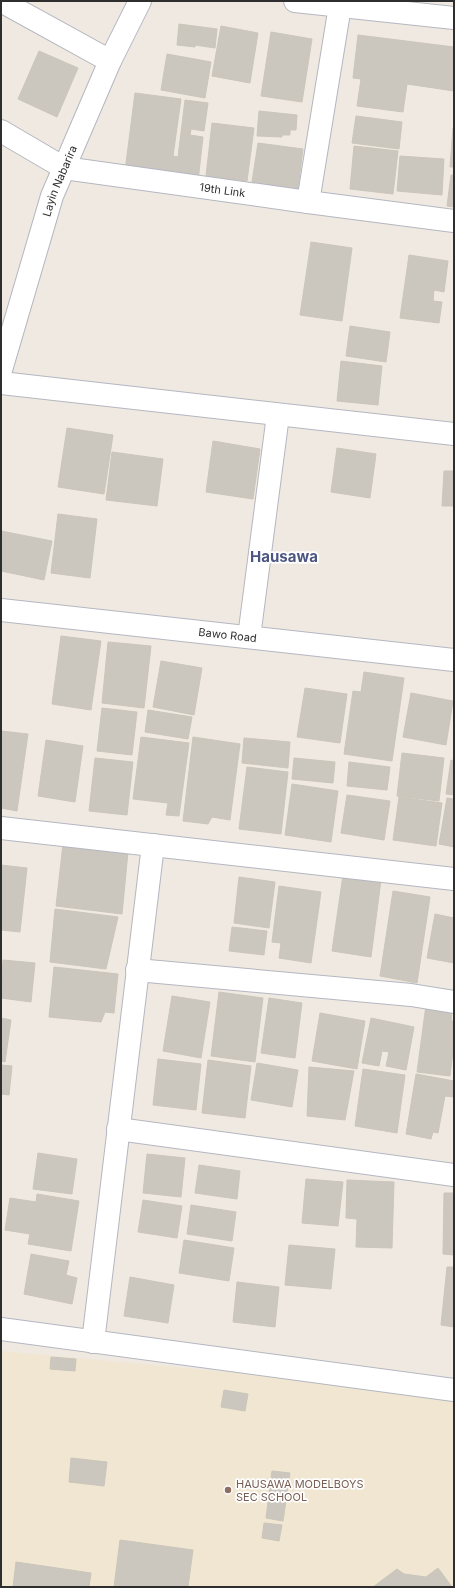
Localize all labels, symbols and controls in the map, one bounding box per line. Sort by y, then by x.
street label: Layin Nabarira [39,143,80,218]
street label: 19th Link [199,180,246,200]
district label: Hausawa [250,547,318,566]
street label: Bawo Road [198,625,257,645]
place label: HAUSAWA MODELBOYS SEC SCHOOL [236,1477,364,1504]
marker: HAUSAWA MODELBOYS SEC SCHOOL [223,1485,233,1495]

